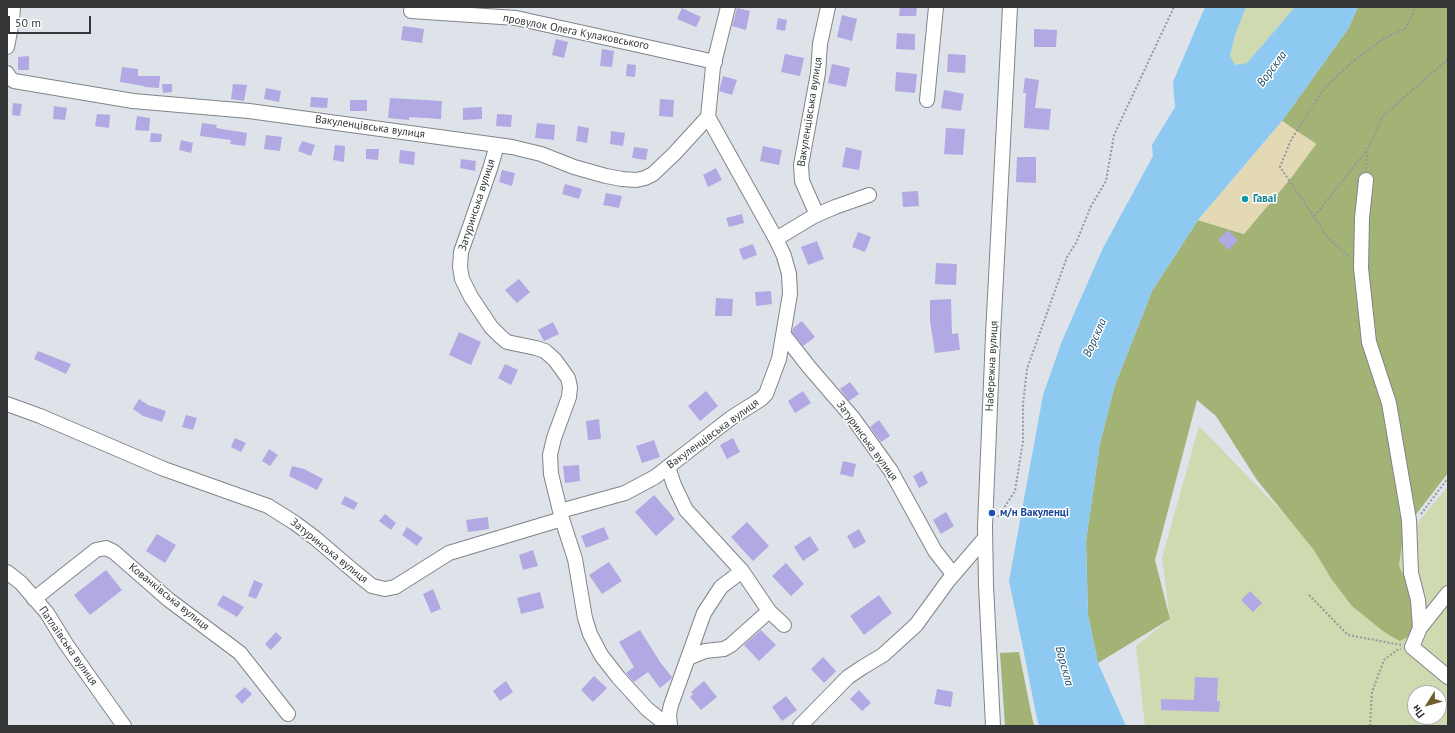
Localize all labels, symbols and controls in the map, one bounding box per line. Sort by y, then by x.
scale bar [10,8,93,34]
street label: провулок Олега Кулаковського [502,11,650,53]
text: 50 m [15,15,41,30]
water label: Ворскла [1254,48,1290,90]
street label: Вакуленцівська вулиця [795,56,825,168]
street label: Вакуленцівська вулиця [314,113,426,141]
street label: Затуринська вулиця [456,157,498,253]
place label: Гаваї [1253,192,1277,206]
marker: Гаваї [1240,194,1250,204]
water label: Ворскла [1080,316,1110,360]
street label: Набережна вулиця [983,320,1001,412]
street label: Вакуленцівська вулиця [664,396,762,472]
street label: Затуринська вулиця [834,398,900,484]
place label: м/н Вакуленці [1000,506,1069,520]
marker: м/н Вакуленці [987,508,997,518]
street label: Затуринська вулиця [288,516,370,586]
street label: Кованківська вулиця [126,561,212,633]
street label: Патлаївська вулиця [36,604,100,688]
water label: Ворскла [1052,644,1076,688]
north arrow [1407,685,1447,725]
text: Пн [1409,702,1428,721]

